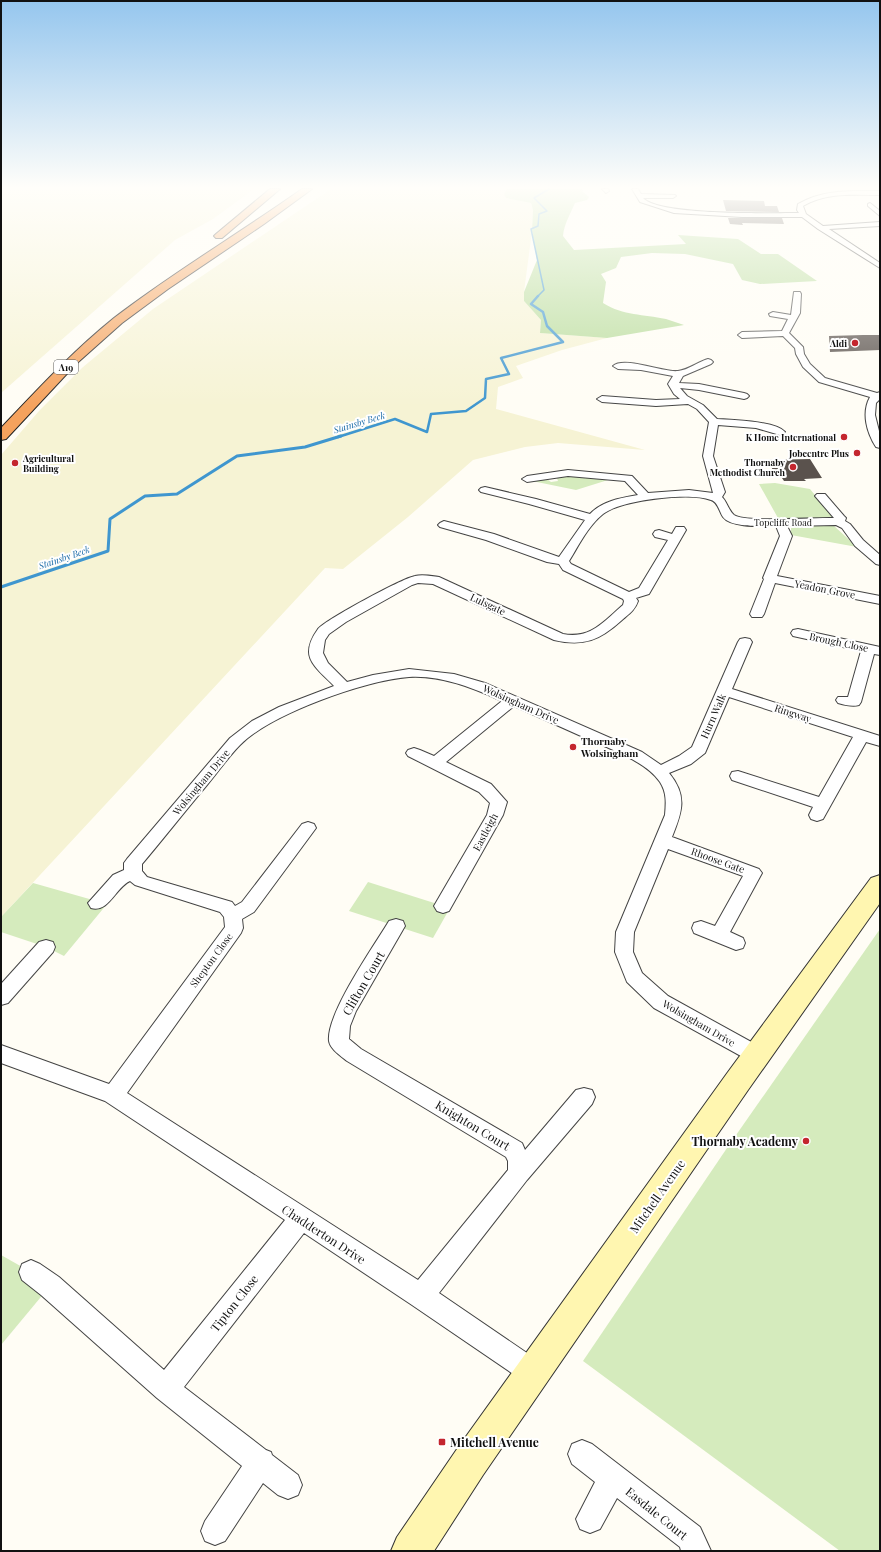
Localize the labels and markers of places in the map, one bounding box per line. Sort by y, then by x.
place label: Aldi [829,337,847,349]
marker: Aldi [850,338,860,348]
place label: K Home International [746,431,836,443]
marker: K Home International [839,432,849,442]
place label: Jobcentre Plus [788,447,849,459]
marker: Jobcentre Plus [852,448,862,458]
place label: Agricultural Building [22,452,74,474]
place label: Thornaby Methodist Church [710,456,786,478]
marker: Agricultural Building [10,458,20,468]
marker: Thornaby Methodist Church [788,462,798,472]
place label: Thornaby Wolsingham [580,734,638,760]
marker: Thornaby Wolsingham [568,742,578,752]
place label: Thornaby Academy [691,1133,799,1149]
marker: Thornaby Academy [801,1136,811,1146]
place label: Mitchell Avenue [450,1434,539,1450]
marker: Mitchell Avenue [437,1437,447,1447]

